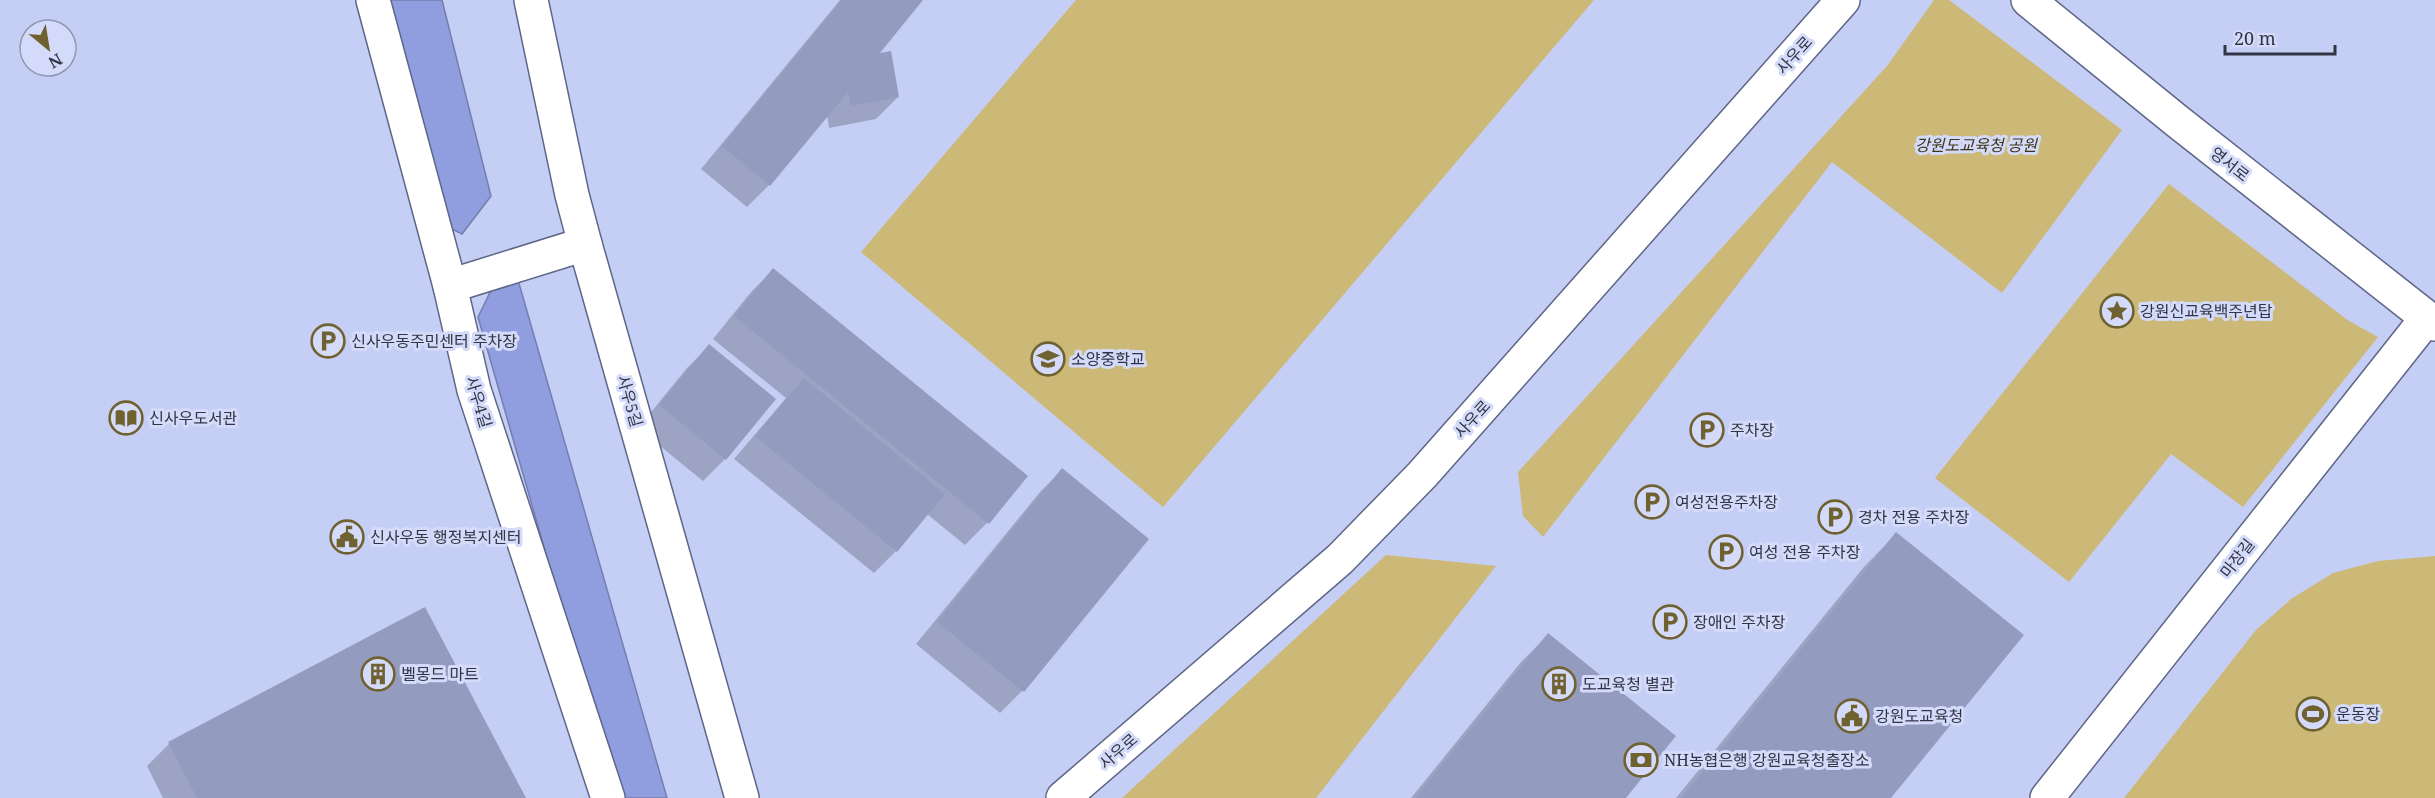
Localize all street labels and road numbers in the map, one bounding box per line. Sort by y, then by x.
street label: 사우로 [1771,31,1817,79]
street label: 영서로 [2206,142,2254,186]
street label: 사우5길 [612,372,648,430]
street label: 사우4길 [461,373,497,431]
street label: 사우로 [1449,395,1495,443]
street label: 마장길 [2215,534,2259,582]
street label: 사우로 [1094,728,1142,774]

